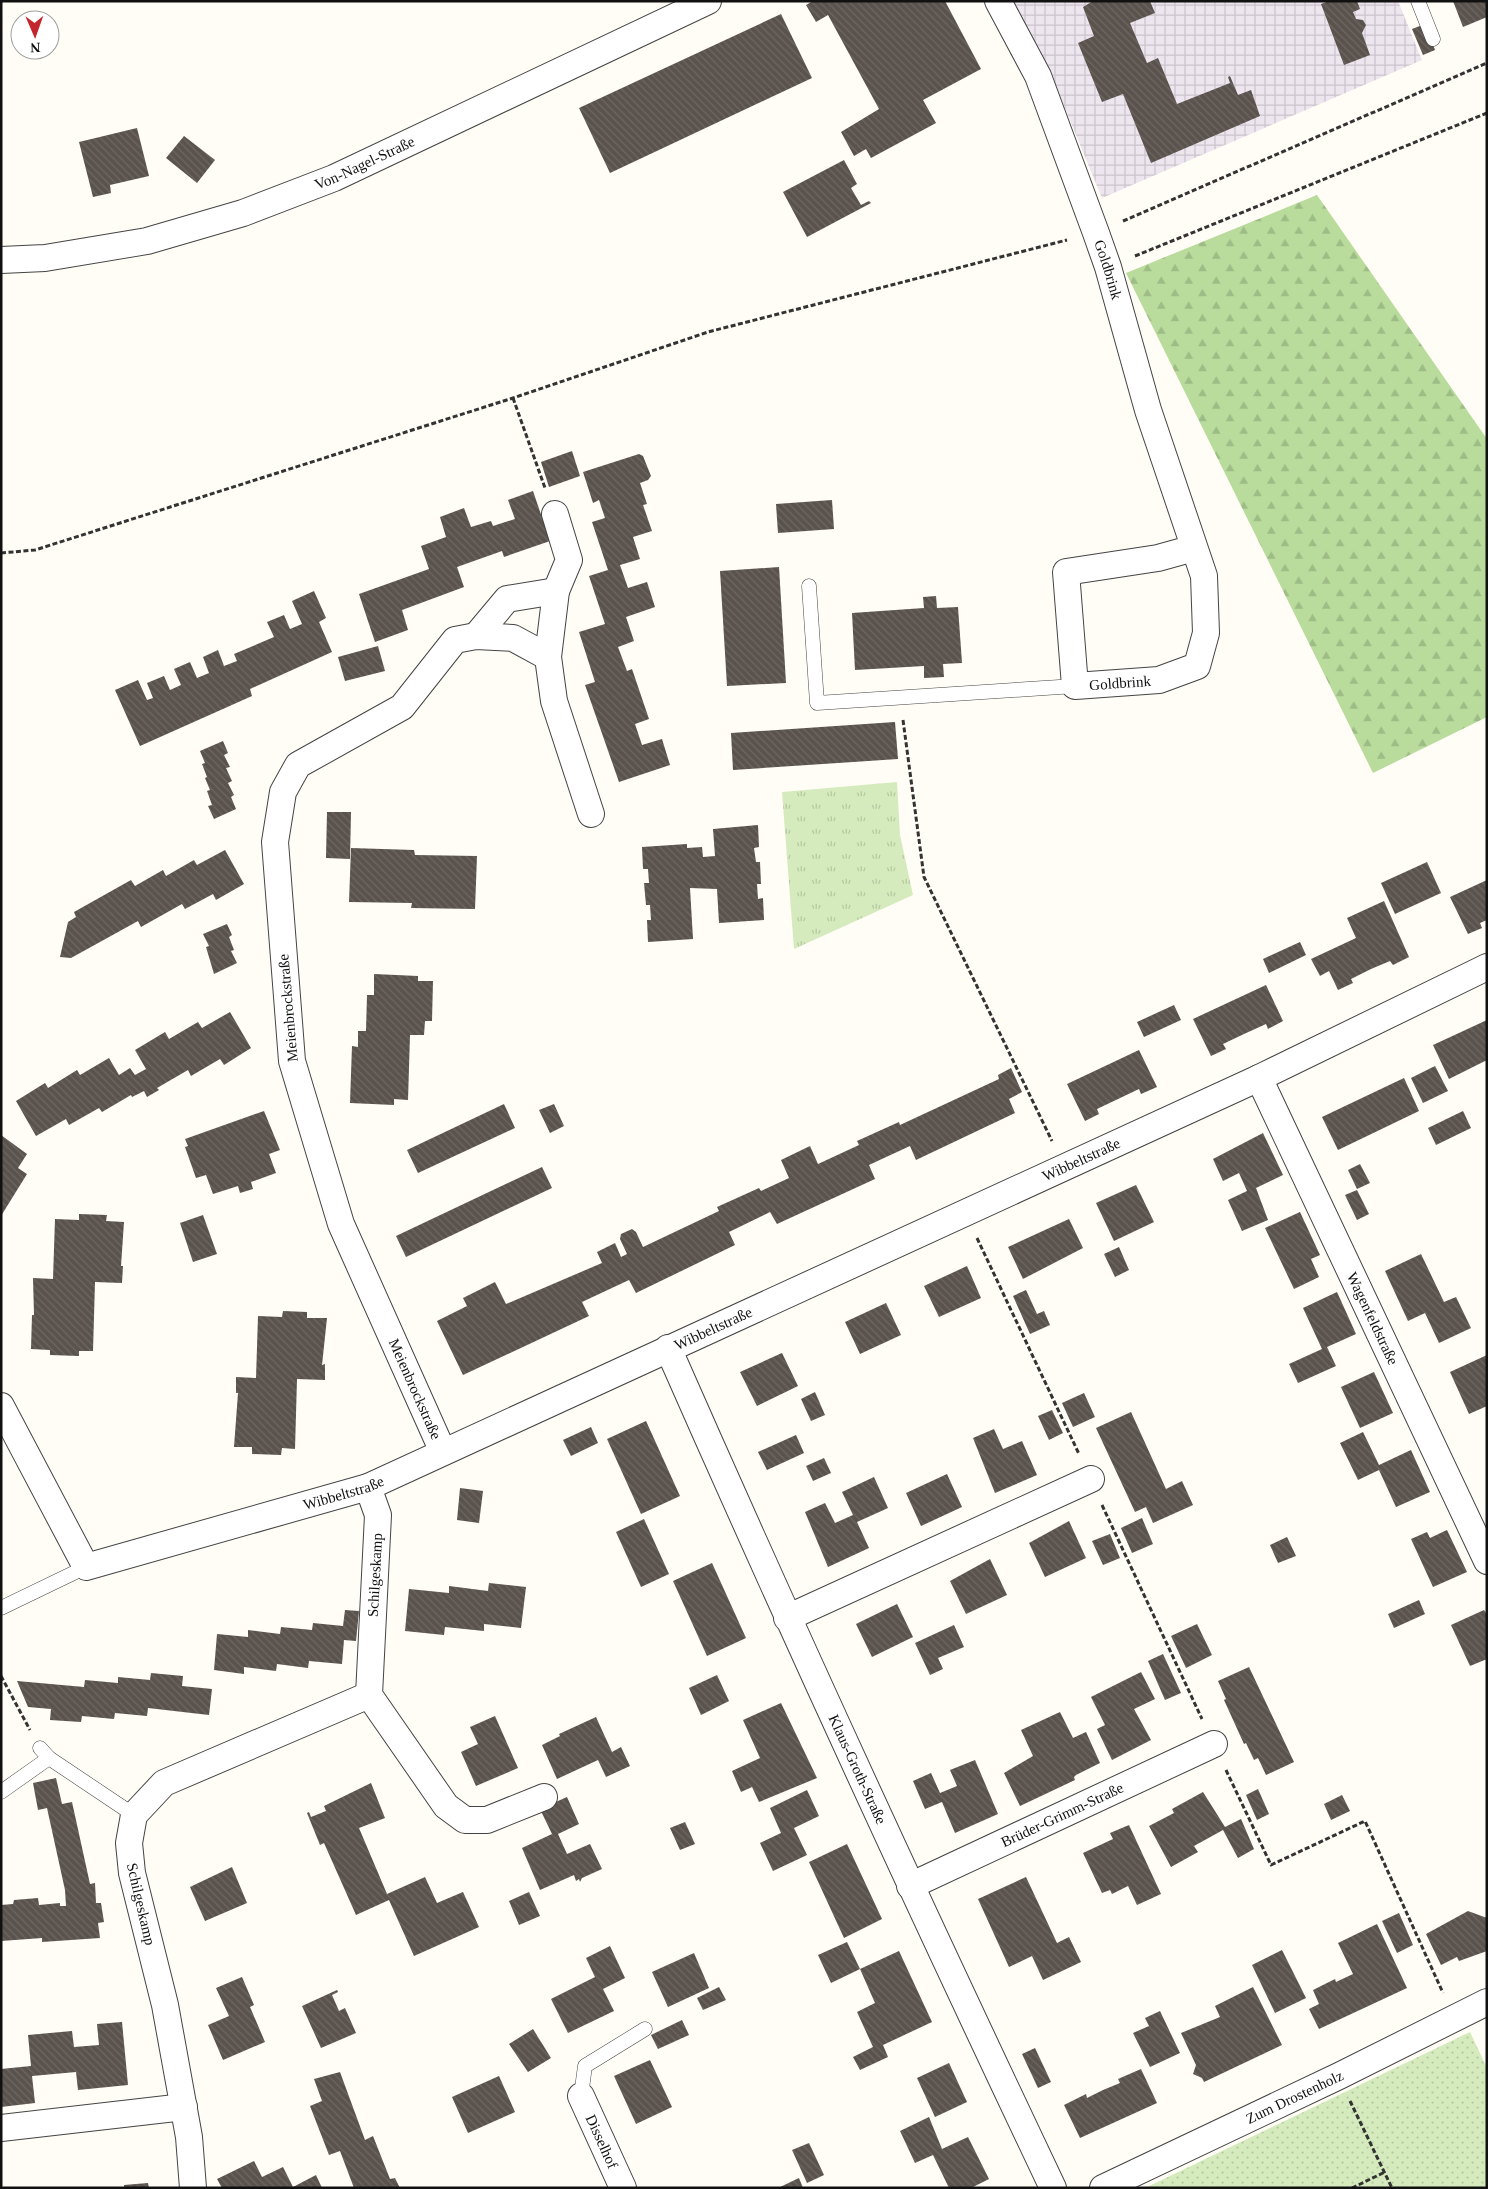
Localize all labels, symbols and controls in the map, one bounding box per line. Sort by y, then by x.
north arrow [10,10,60,60]
text: N [30,40,41,55]
street label: Von-Nagel-Straße [312,133,417,193]
street label: Goldbrink [1091,238,1125,302]
street label: Goldbrink [1089,673,1152,693]
street label: Meienbrockstraße [275,953,301,1063]
street label: Wibbeltstraße [1040,1135,1123,1184]
street label: Wagenfeldstraße [1344,1270,1401,1368]
street label: Wibbeltstraße [672,1304,755,1353]
street label: Meienbrockstraße [386,1336,444,1442]
street label: Wibbeltstraße [301,1473,387,1513]
street label: Schilgeskamp [365,1533,385,1617]
street label: Klaus-Groth-Straße [826,1712,890,1827]
street label: Brüder-Grimm-Straße [999,1779,1126,1850]
street label: Schilgeskamp [124,1861,158,1947]
street label: Zum Drostenholz [1243,2067,1346,2127]
street label: Disselhof [583,2112,621,2171]

